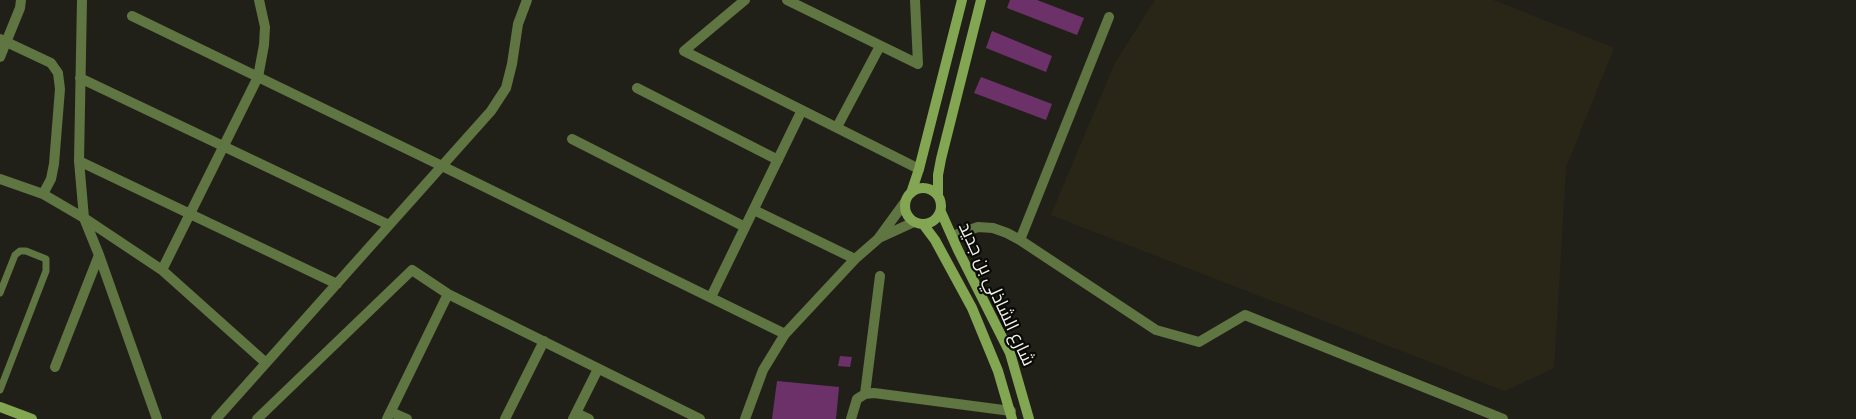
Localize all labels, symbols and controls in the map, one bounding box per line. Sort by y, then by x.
street label: شارع الشاذلي بن جديد [954,219,1040,369]

